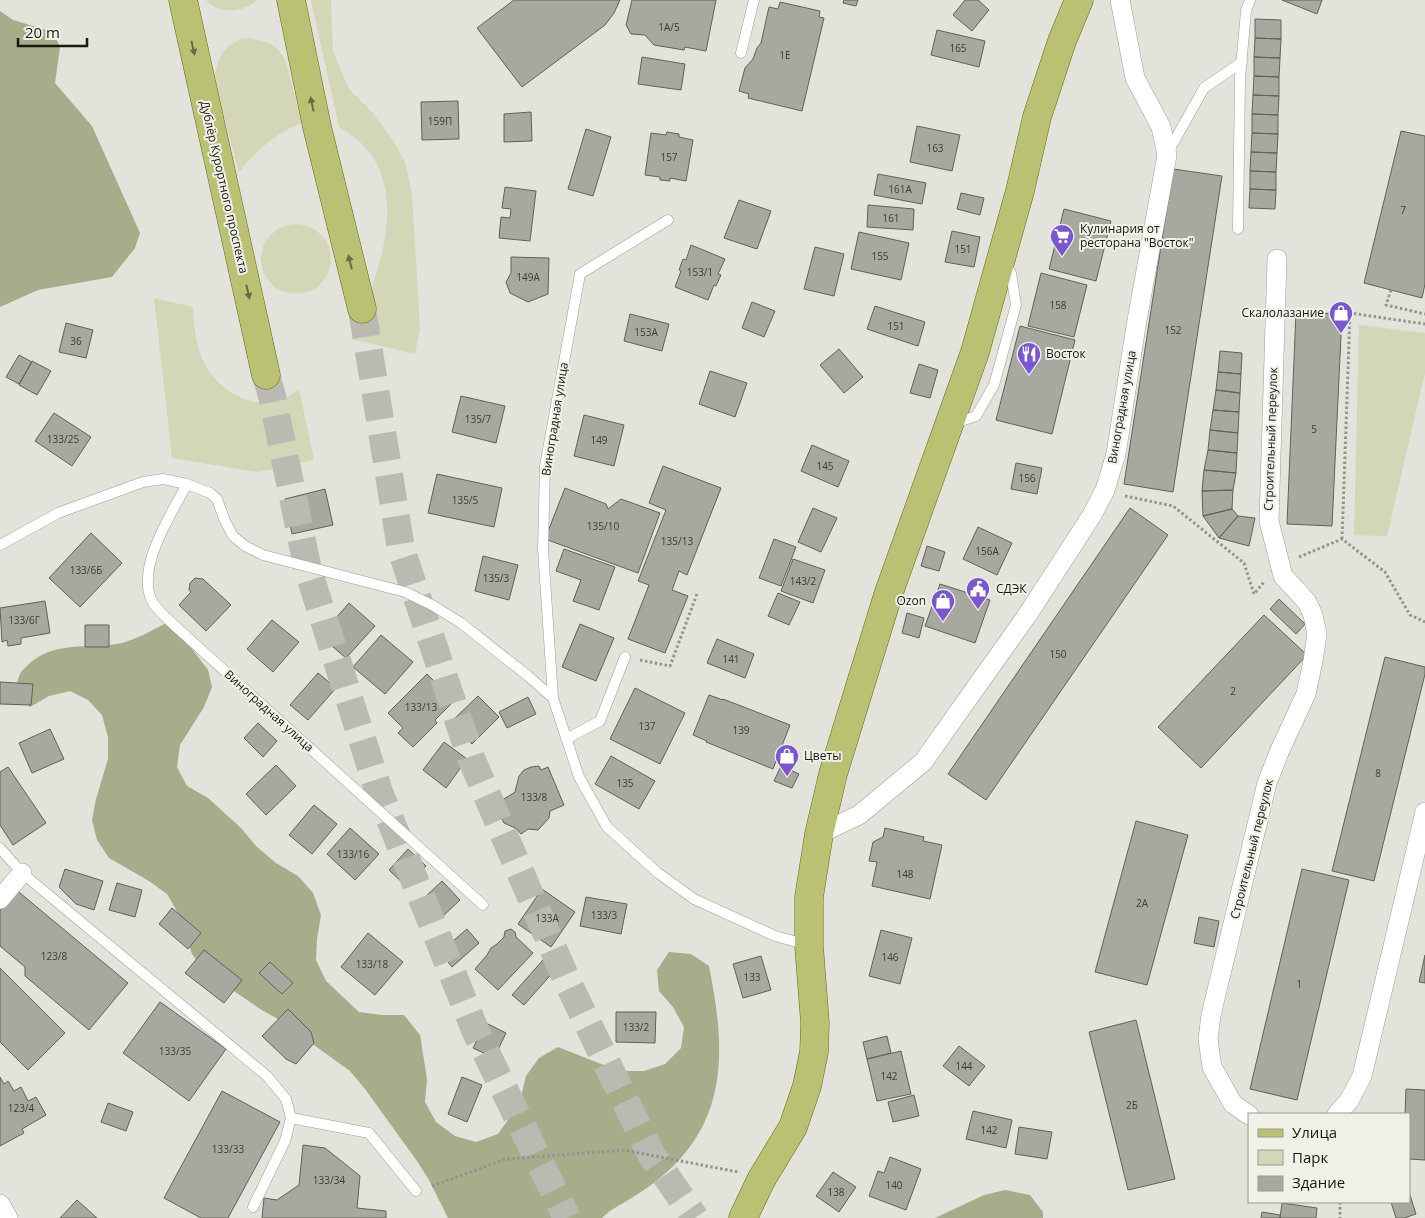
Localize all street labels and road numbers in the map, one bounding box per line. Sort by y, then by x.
street label: Дублёр Курортного проспекта [196,99,253,275]
street label: Виноградная улица [1103,349,1140,465]
street label: Виноградная улица [537,361,572,477]
street label: Строительный переулок [1259,366,1282,511]
street label: Виноградная улица [221,666,318,755]
street label: Строительный переулок [1226,776,1277,921]

